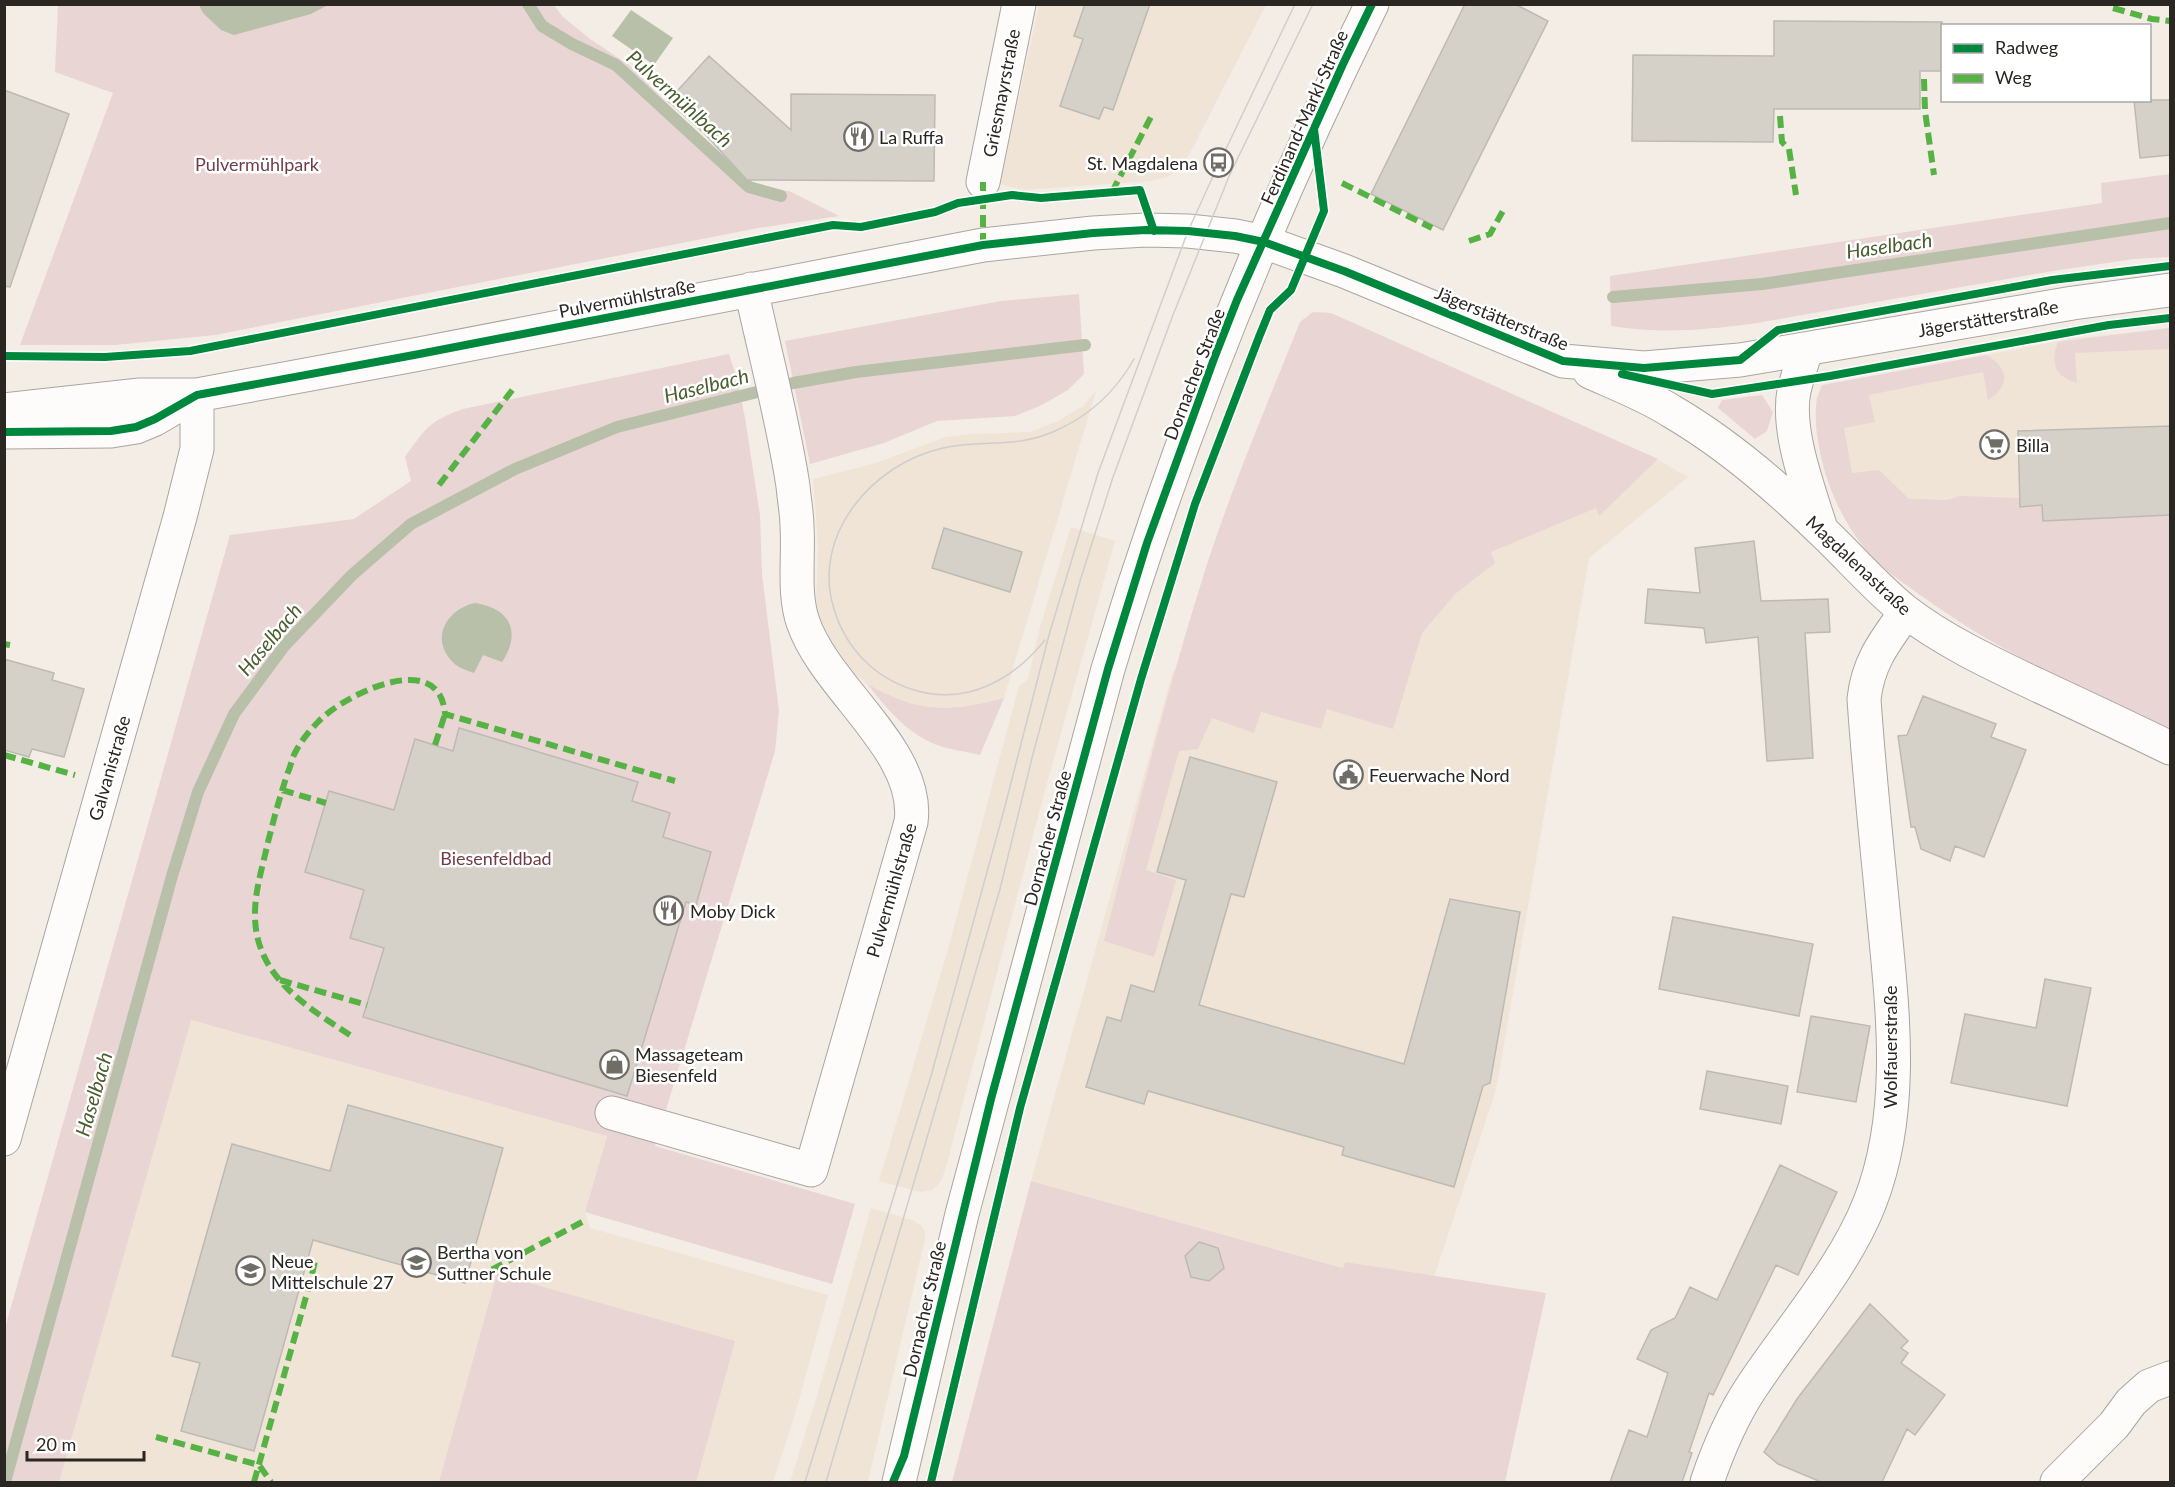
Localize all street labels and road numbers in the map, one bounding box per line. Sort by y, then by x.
street label: Ferdinand-Markl-Straße [1256,26,1352,208]
street label: Griesmayrstraße [978,27,1024,159]
street label: Pulvermühlstraße [557,274,697,322]
street label: Jägerstätterstraße [1432,281,1572,355]
street label: Jägerstätterstraße [1916,295,2060,341]
street label: Dornacher Straße [1159,305,1229,443]
street label: Magdalenastraße [1802,511,1916,619]
street label: Galvanistraße [84,713,134,823]
street label: Dornacher Straße [1018,768,1076,908]
street label: Pulvermühlstraße [861,820,921,960]
street label: Wolfauerstraße [1879,986,1901,1108]
street label: Dornacher Straße [898,1239,950,1379]

